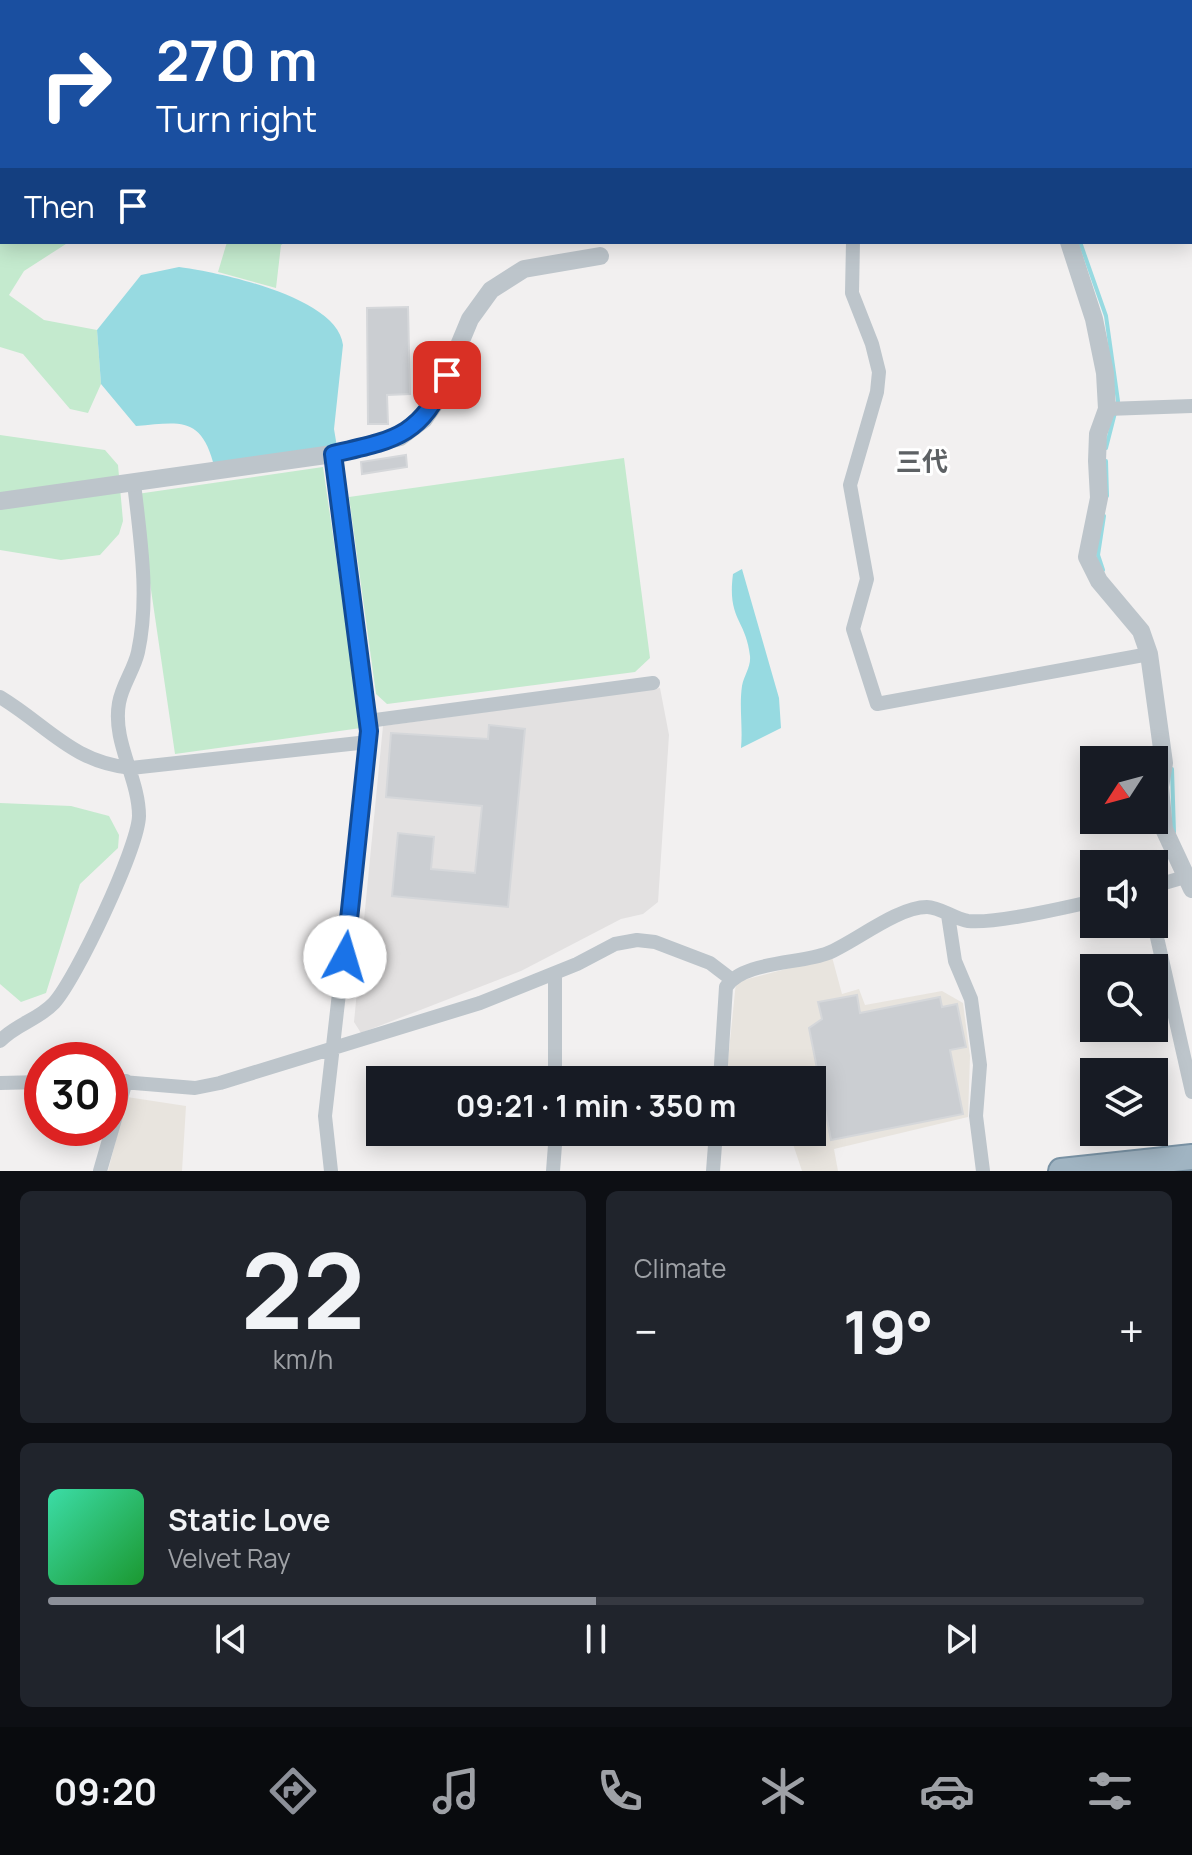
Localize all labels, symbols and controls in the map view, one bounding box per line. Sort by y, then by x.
text: 270 m [156,21,318,98]
icon: right [24,32,128,136]
text: Turn right [156,94,317,143]
icon: arrive [111,184,155,228]
text: Then [24,186,95,227]
pin [413,341,481,409]
icon: arrive [425,353,469,397]
district label: 三代 [896,443,948,479]
north arrow [1080,746,1168,834]
map controls [1080,746,1168,1146]
button: sound [1080,850,1168,938]
position arrow [303,915,387,999]
button: search [1080,954,1168,1042]
speed limit sign: 30 [24,1042,128,1146]
button: layers [1080,1058,1168,1146]
text: 09:21 · 1 min · 350 m [456,1085,736,1126]
text: 22 [241,1218,365,1360]
text: Climate [634,1250,726,1286]
text: 19° [843,1290,933,1372]
text: − [634,1301,658,1361]
text: + [1119,1301,1144,1361]
text: km/h [273,1341,333,1377]
text: Static Love [168,1499,331,1540]
text: Velvet Ray [168,1540,291,1576]
icon: previous [209,1617,253,1661]
icon: pause [574,1617,618,1661]
icon: next [939,1617,983,1661]
icon: directions [265,1763,321,1819]
icon: music [428,1763,484,1819]
icon: phone [592,1763,648,1819]
icon: climate [755,1763,811,1819]
icon: car [919,1763,975,1819]
icon: filters [1082,1763,1138,1819]
text: 09:20 [54,1767,157,1816]

